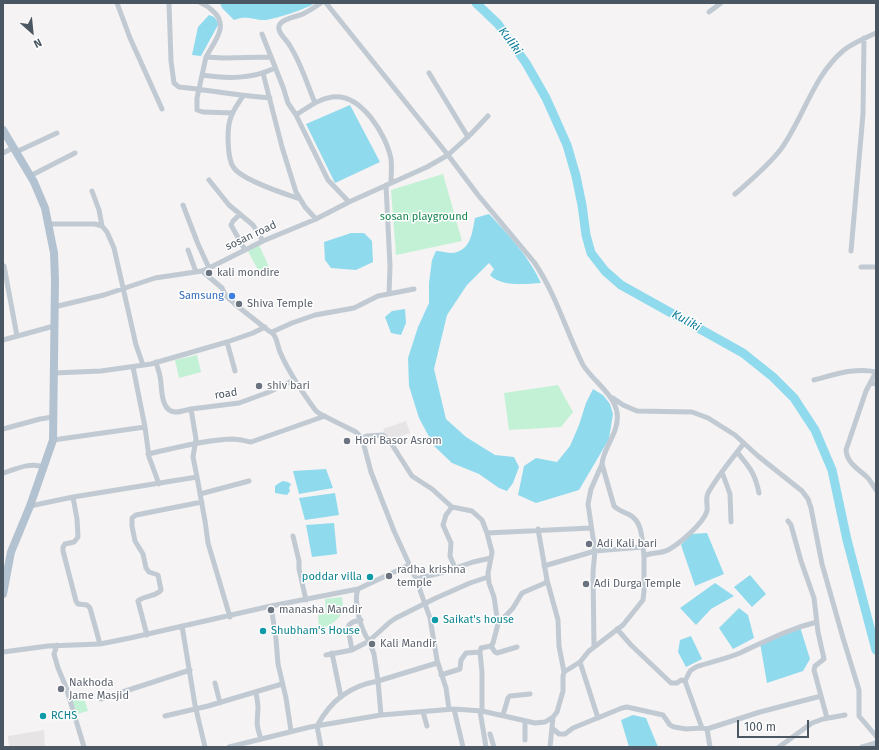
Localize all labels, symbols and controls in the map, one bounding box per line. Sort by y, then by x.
north arrow [12,12,52,52]
water label: Kuliki [495,24,525,58]
text: N [31,36,44,51]
park label: sosan playground [380,210,468,224]
street label: sosan road [223,218,279,254]
place label: kali mondire [217,266,279,280]
marker: kali mondire [204,268,214,278]
place label: Samsung [179,289,224,303]
marker: Samsung [227,291,237,301]
place label: Shiva Temple [247,297,313,311]
marker: Shiva Temple [234,299,244,309]
water label: Kuliki [669,307,703,335]
place label: shiv bari [267,379,310,393]
marker: shiv bari [254,381,264,391]
street label: road [214,386,238,402]
place label: Hori Basor Asrom [355,434,442,448]
marker: Hori Basor Asrom [342,436,352,446]
place label: Adi Kali bari [597,537,657,551]
marker: Adi Kali bari [584,539,594,549]
place label: radha krishna temple [397,563,466,589]
place label: poddar villa [302,570,362,584]
marker: radha krishna temple [384,571,394,581]
marker: poddar villa [365,572,375,582]
place label: Adi Durga Temple [594,577,681,591]
marker: Adi Durga Temple [581,579,591,589]
place label: manasha Mandir [279,603,362,617]
marker: manasha Mandir [266,605,276,615]
place label: Saikat's house [443,613,514,627]
marker: Saikat's house [430,615,440,625]
place label: Shubham's House [271,624,360,638]
marker: Shubham's House [258,626,268,636]
place label: Kali Mandir [380,637,436,651]
marker: Kali Mandir [367,639,377,649]
place label: Nakhoda Jame Masjid [69,676,129,702]
marker: Nakhoda Jame Masjid [56,684,66,694]
place label: RCHS [51,709,77,723]
marker: RCHS [38,711,48,721]
scale bar [739,712,811,738]
text: 100 m [744,720,776,734]

